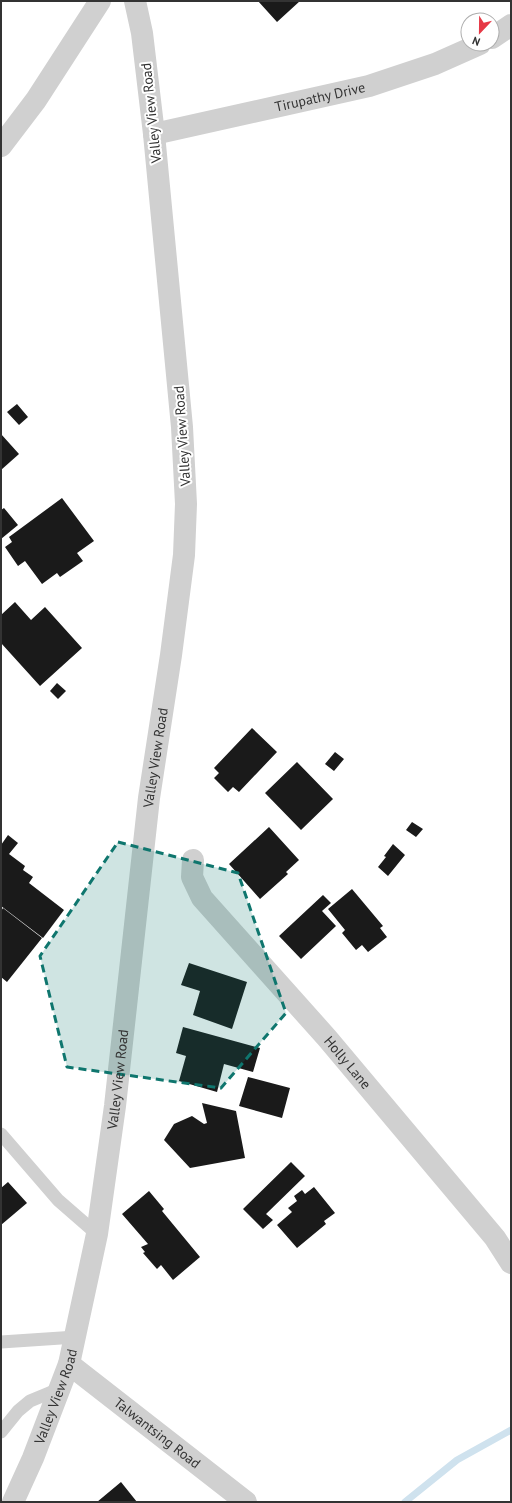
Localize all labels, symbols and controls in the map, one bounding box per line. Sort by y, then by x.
north arrow [460,12,500,52]
text: N [470,33,482,49]
street label: Valley View Road [137,62,165,165]
street label: Tirupathy Drive [273,78,367,116]
street label: Valley View Road [170,385,195,488]
street label: Valley View Road [139,706,172,809]
street label: Valley View Road [103,1028,132,1132]
street label: Holly Lane [320,1032,375,1093]
street label: Valley View Road [30,1347,81,1448]
street label: Talwantsing Road [110,1393,204,1472]

